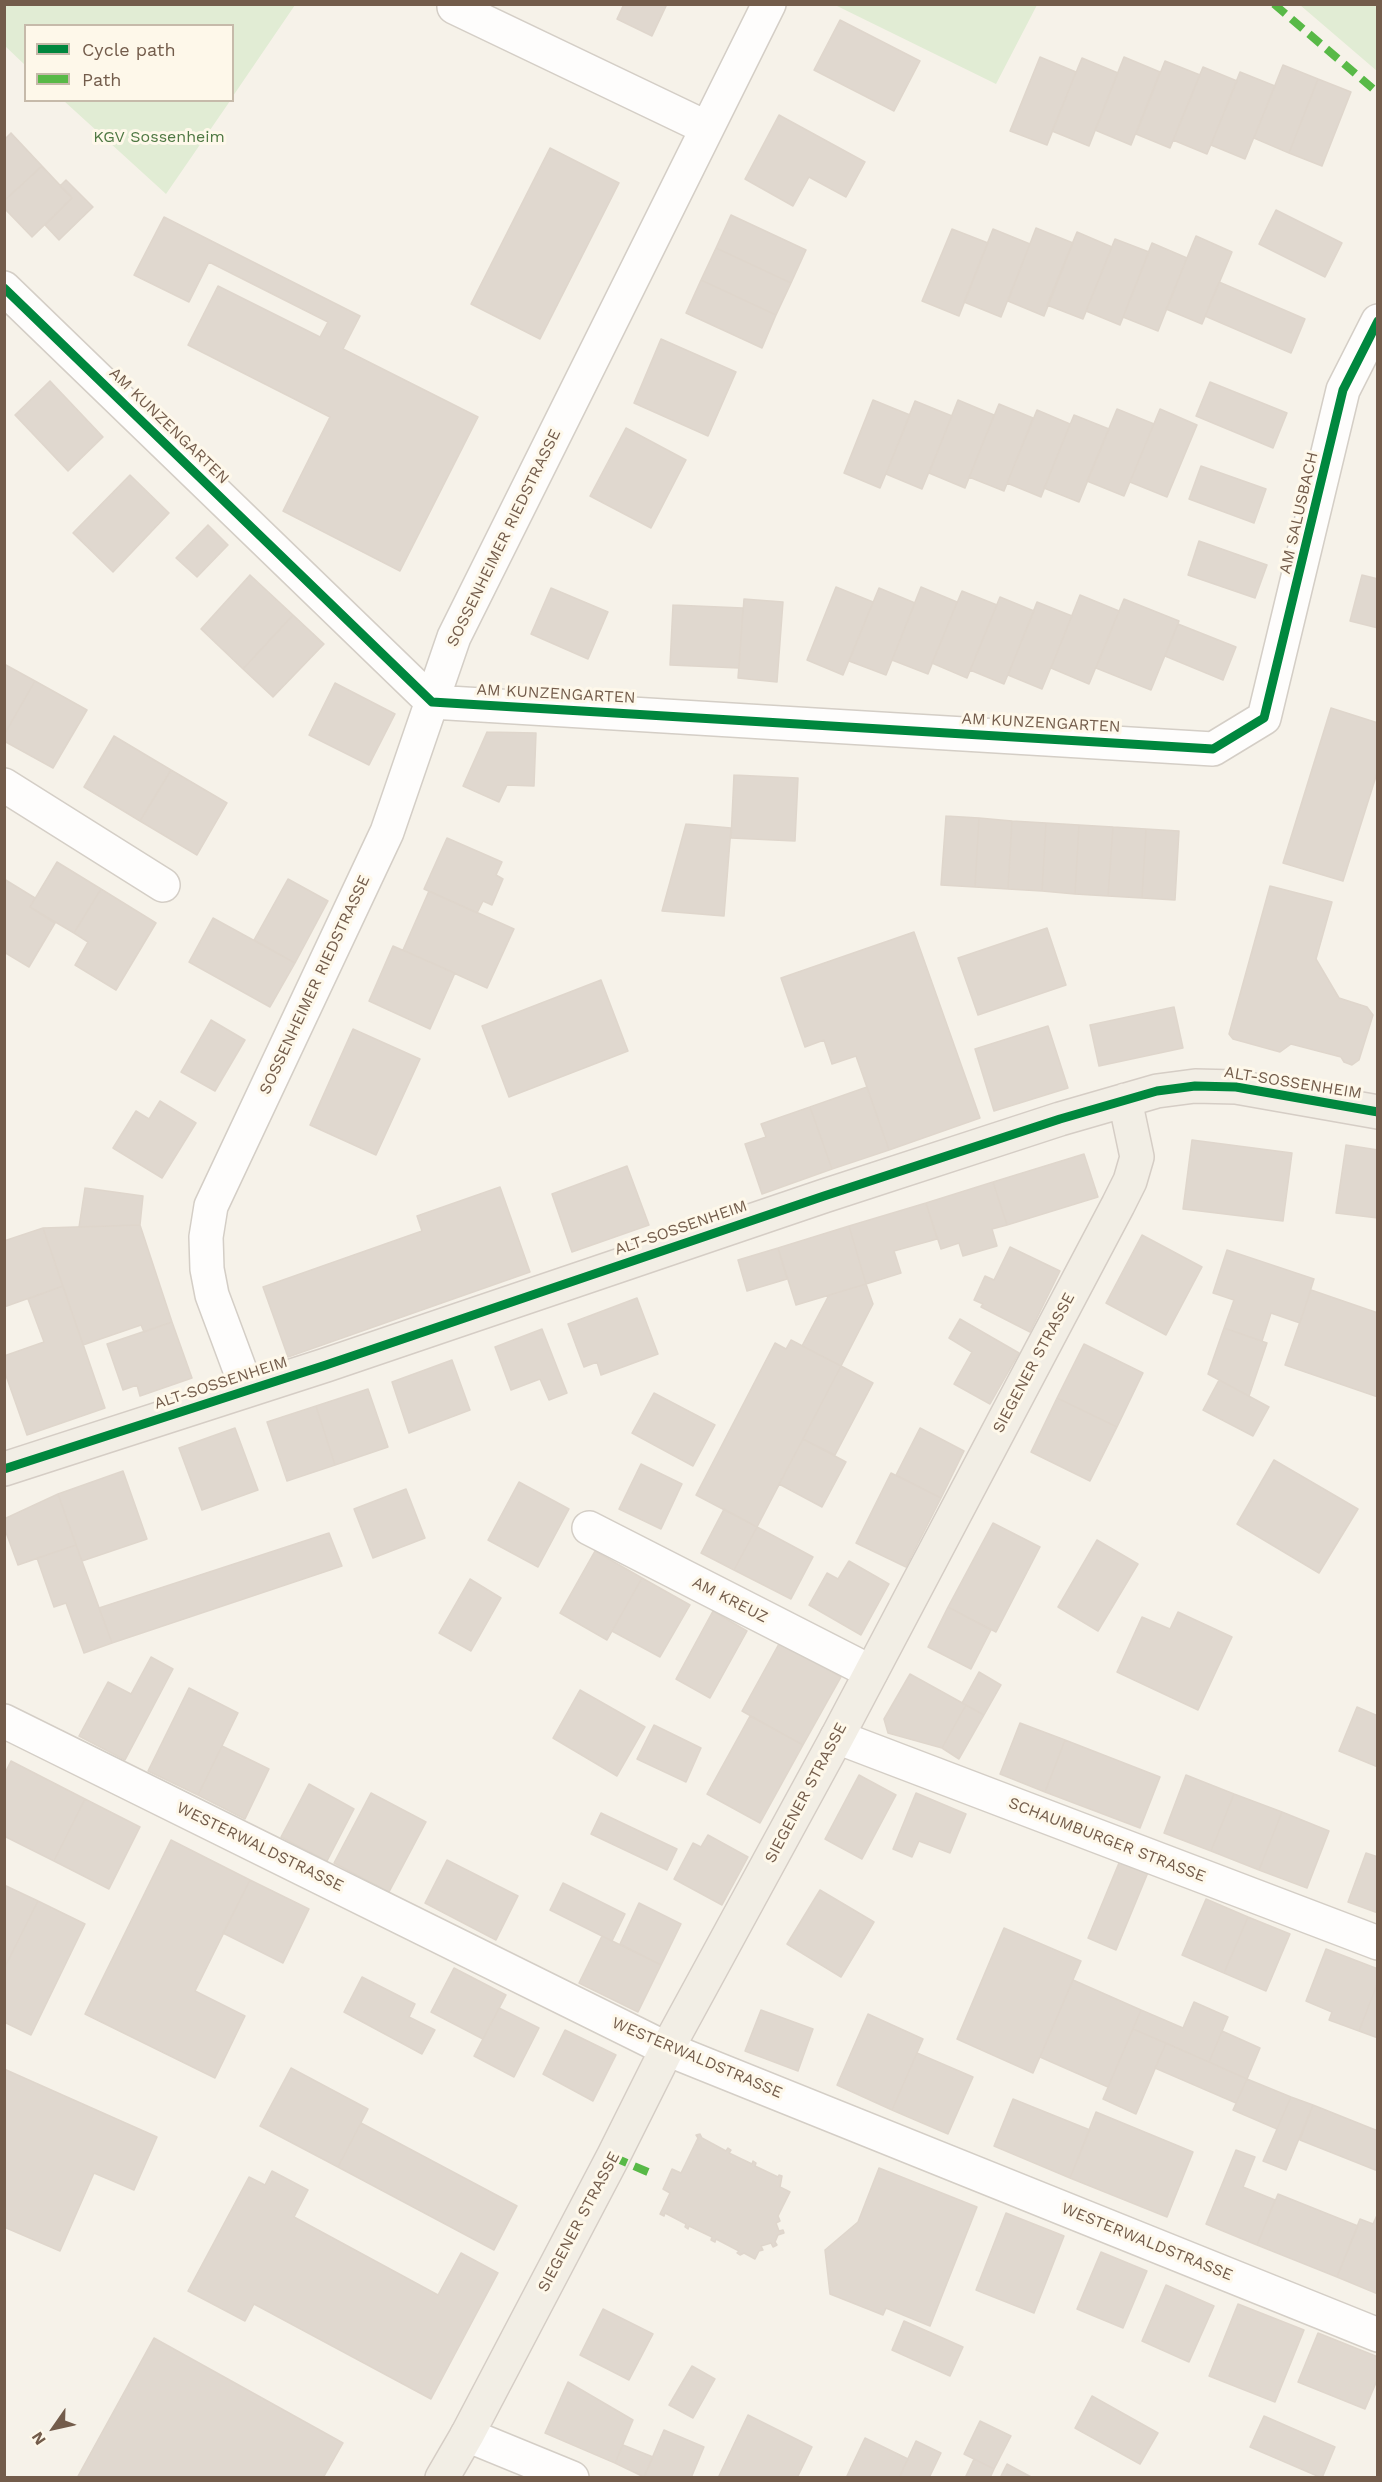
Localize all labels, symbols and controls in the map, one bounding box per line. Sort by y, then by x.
legend [24,24,234,102]
text: Cycle path [82,39,176,60]
text: Path [82,69,122,90]
park label: KGV Sossenheim [93,127,225,147]
street label: AM KUNZENGARTEN [105,364,233,488]
street label: SOSSENHEIMER RIEDSTRASSE [443,426,565,650]
street label: AM SALUSBACH [1276,450,1322,576]
street label: AM KUNZENGARTEN [476,680,636,708]
street label: AM KUNZENGARTEN [961,709,1121,737]
street label: SOSSENHEIMER RIEDSTRASSE [256,872,374,1098]
street label: ALT-SOSSENHEIM [1223,1063,1363,1103]
street label: ALT-SOSSENHEIM [612,1196,750,1260]
street label: SIEGENER STRASSE [989,1290,1079,1436]
street label: ALT-SOSSENHEIM [152,1352,290,1414]
street label: AM KREUZ [689,1573,771,1627]
street label: SIEGENER STRASSE [761,1720,851,1866]
street label: SCHAUMBURGER STRASSE [1006,1793,1208,1887]
street label: WESTERWALDSTRASSE [173,1798,347,1896]
street label: WESTERWALDSTRASSE [609,2013,785,2103]
street label: SIEGENER STRASSE [534,2149,624,2295]
street label: WESTERWALDSTRASSE [1058,2199,1236,2285]
north arrow [24,2398,84,2458]
text: N [27,2428,50,2449]

